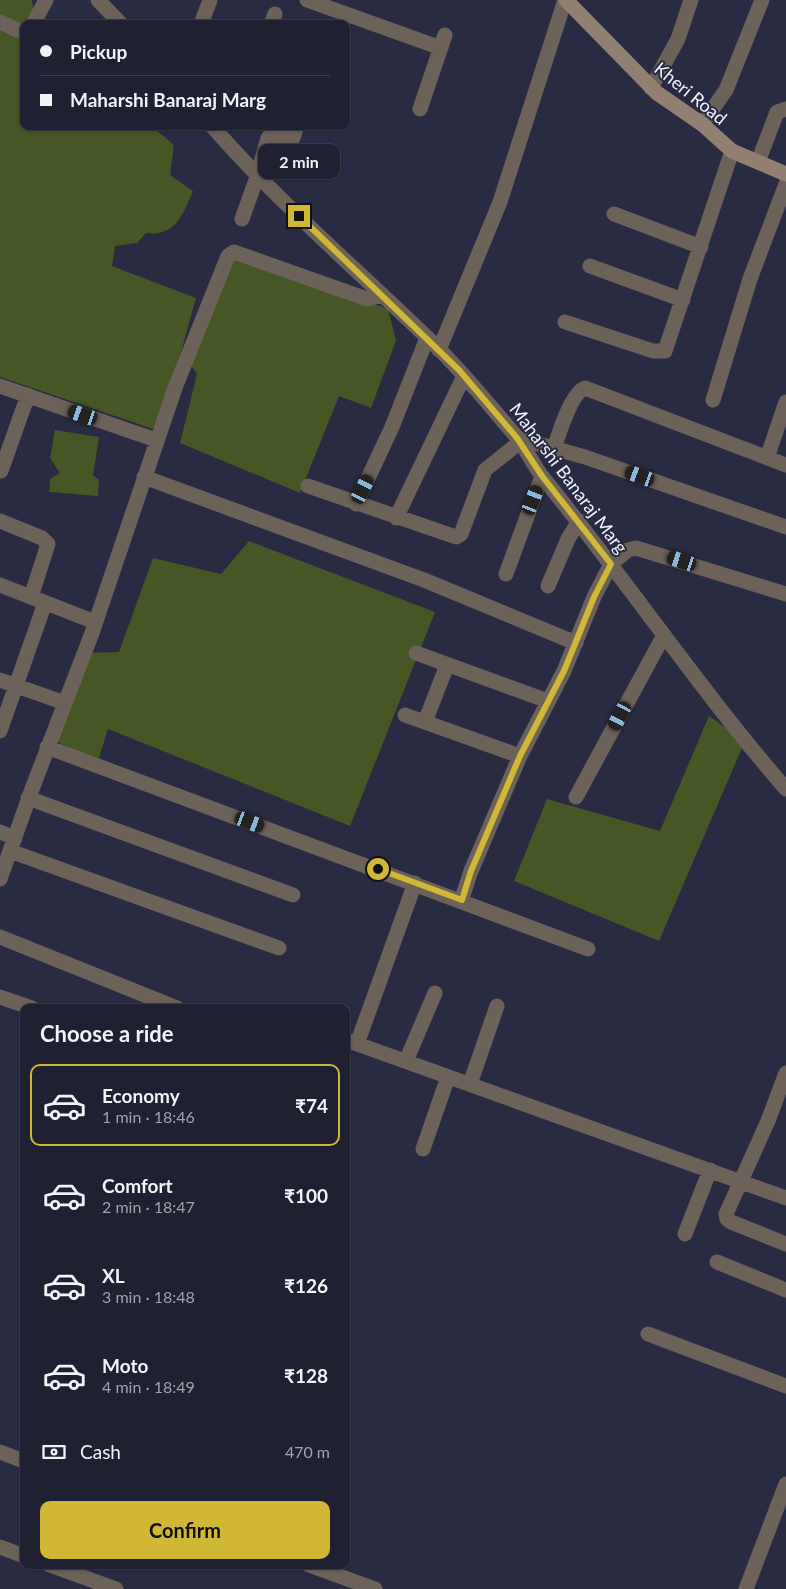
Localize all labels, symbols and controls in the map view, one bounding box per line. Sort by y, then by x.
text: Pickup [70,40,127,63]
street label: Kheri Road [650,57,732,129]
text: Maharshi Banaraj Marg [70,88,266,111]
callout: 2 min [258,144,340,178]
text: 2 min [279,152,319,171]
route end [288,205,310,227]
street label: Maharshi Banaraj Marg [505,399,633,557]
car [66,403,99,427]
car [623,464,656,488]
car [349,472,376,506]
car [520,483,545,517]
car [665,549,698,573]
car [606,699,633,733]
car [233,810,266,834]
route start [367,858,389,880]
text: Choose a ride [40,1020,174,1047]
icon: car [42,1083,87,1128]
text: Economy [102,1084,180,1107]
text: ₹74 [295,1094,328,1117]
text: 1 min · 18:46 [102,1107,195,1126]
icon: car [42,1173,87,1218]
text: Comfort [102,1174,173,1197]
text: ₹100 [284,1184,328,1207]
text: 2 min · 18:47 [102,1197,195,1216]
icon: car [42,1263,87,1308]
text: XL [102,1264,125,1287]
text: ₹126 [284,1274,328,1297]
text: 3 min · 18:48 [102,1287,195,1306]
icon: car [42,1353,87,1398]
text: Moto [102,1354,148,1377]
text: ₹128 [284,1364,328,1387]
text: 4 min · 18:49 [102,1377,195,1396]
icon: cash [40,1438,68,1466]
text: Cash [80,1440,121,1463]
text: 470 m [285,1442,330,1461]
button: Confirm [40,1501,330,1559]

